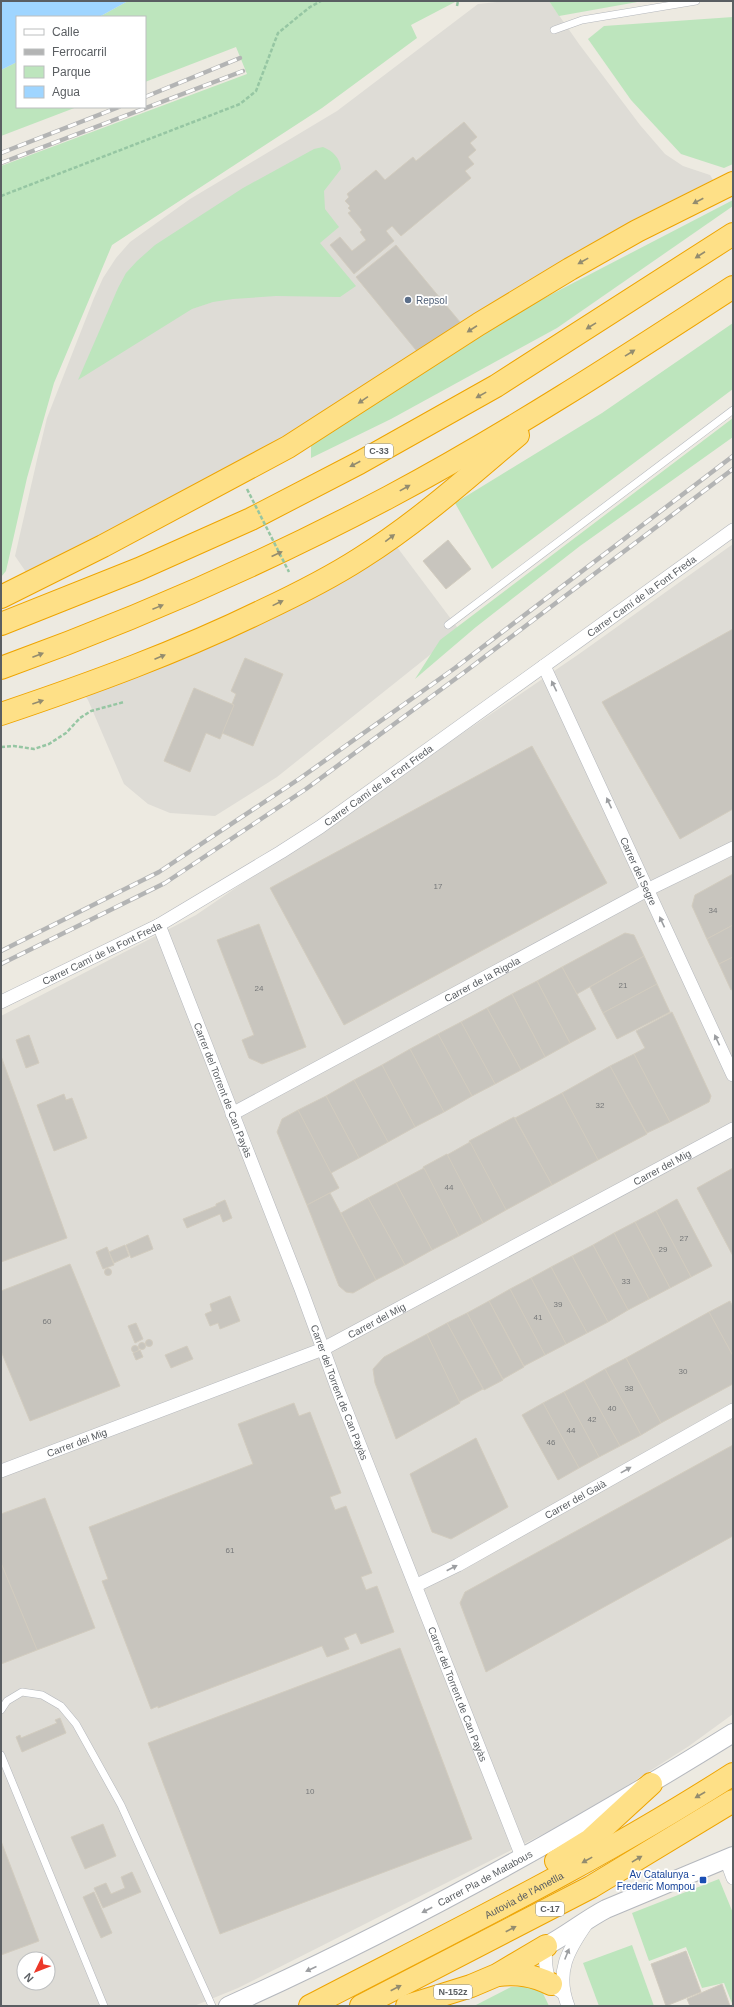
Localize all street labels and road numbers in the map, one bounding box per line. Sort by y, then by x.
road number: C-33 [365,444,393,458]
street label: Carrer Camí de la Font Freda [585,553,698,639]
street label: Carrer Camí de la Font Freda [322,742,435,828]
street label: Carrer del Segre [618,835,659,908]
street label: Carrer Camí de la Font Freda [40,919,164,987]
street label: Carrer de la Rigola [443,955,522,1004]
street label: Carrer del Torrent de Can Payàs [192,1021,254,1159]
street label: Carrer del Mig [632,1148,693,1187]
street label: Carrer del Mig [346,1301,407,1341]
street label: Carrer del Torrent de Can Payàs [309,1323,370,1462]
street label: Carrer del Mig [45,1426,109,1459]
street label: Carrer del Gaià [543,1478,608,1521]
street label: Carrer del Torrent de Can Payàs [426,1625,489,1763]
street label: Carrer Pla de Matabous [436,1848,534,1909]
street label: Autovia de l'Ametlla [483,1870,566,1921]
road number: C-17 [536,1902,564,1916]
road number: N-152z [434,1985,472,1999]

